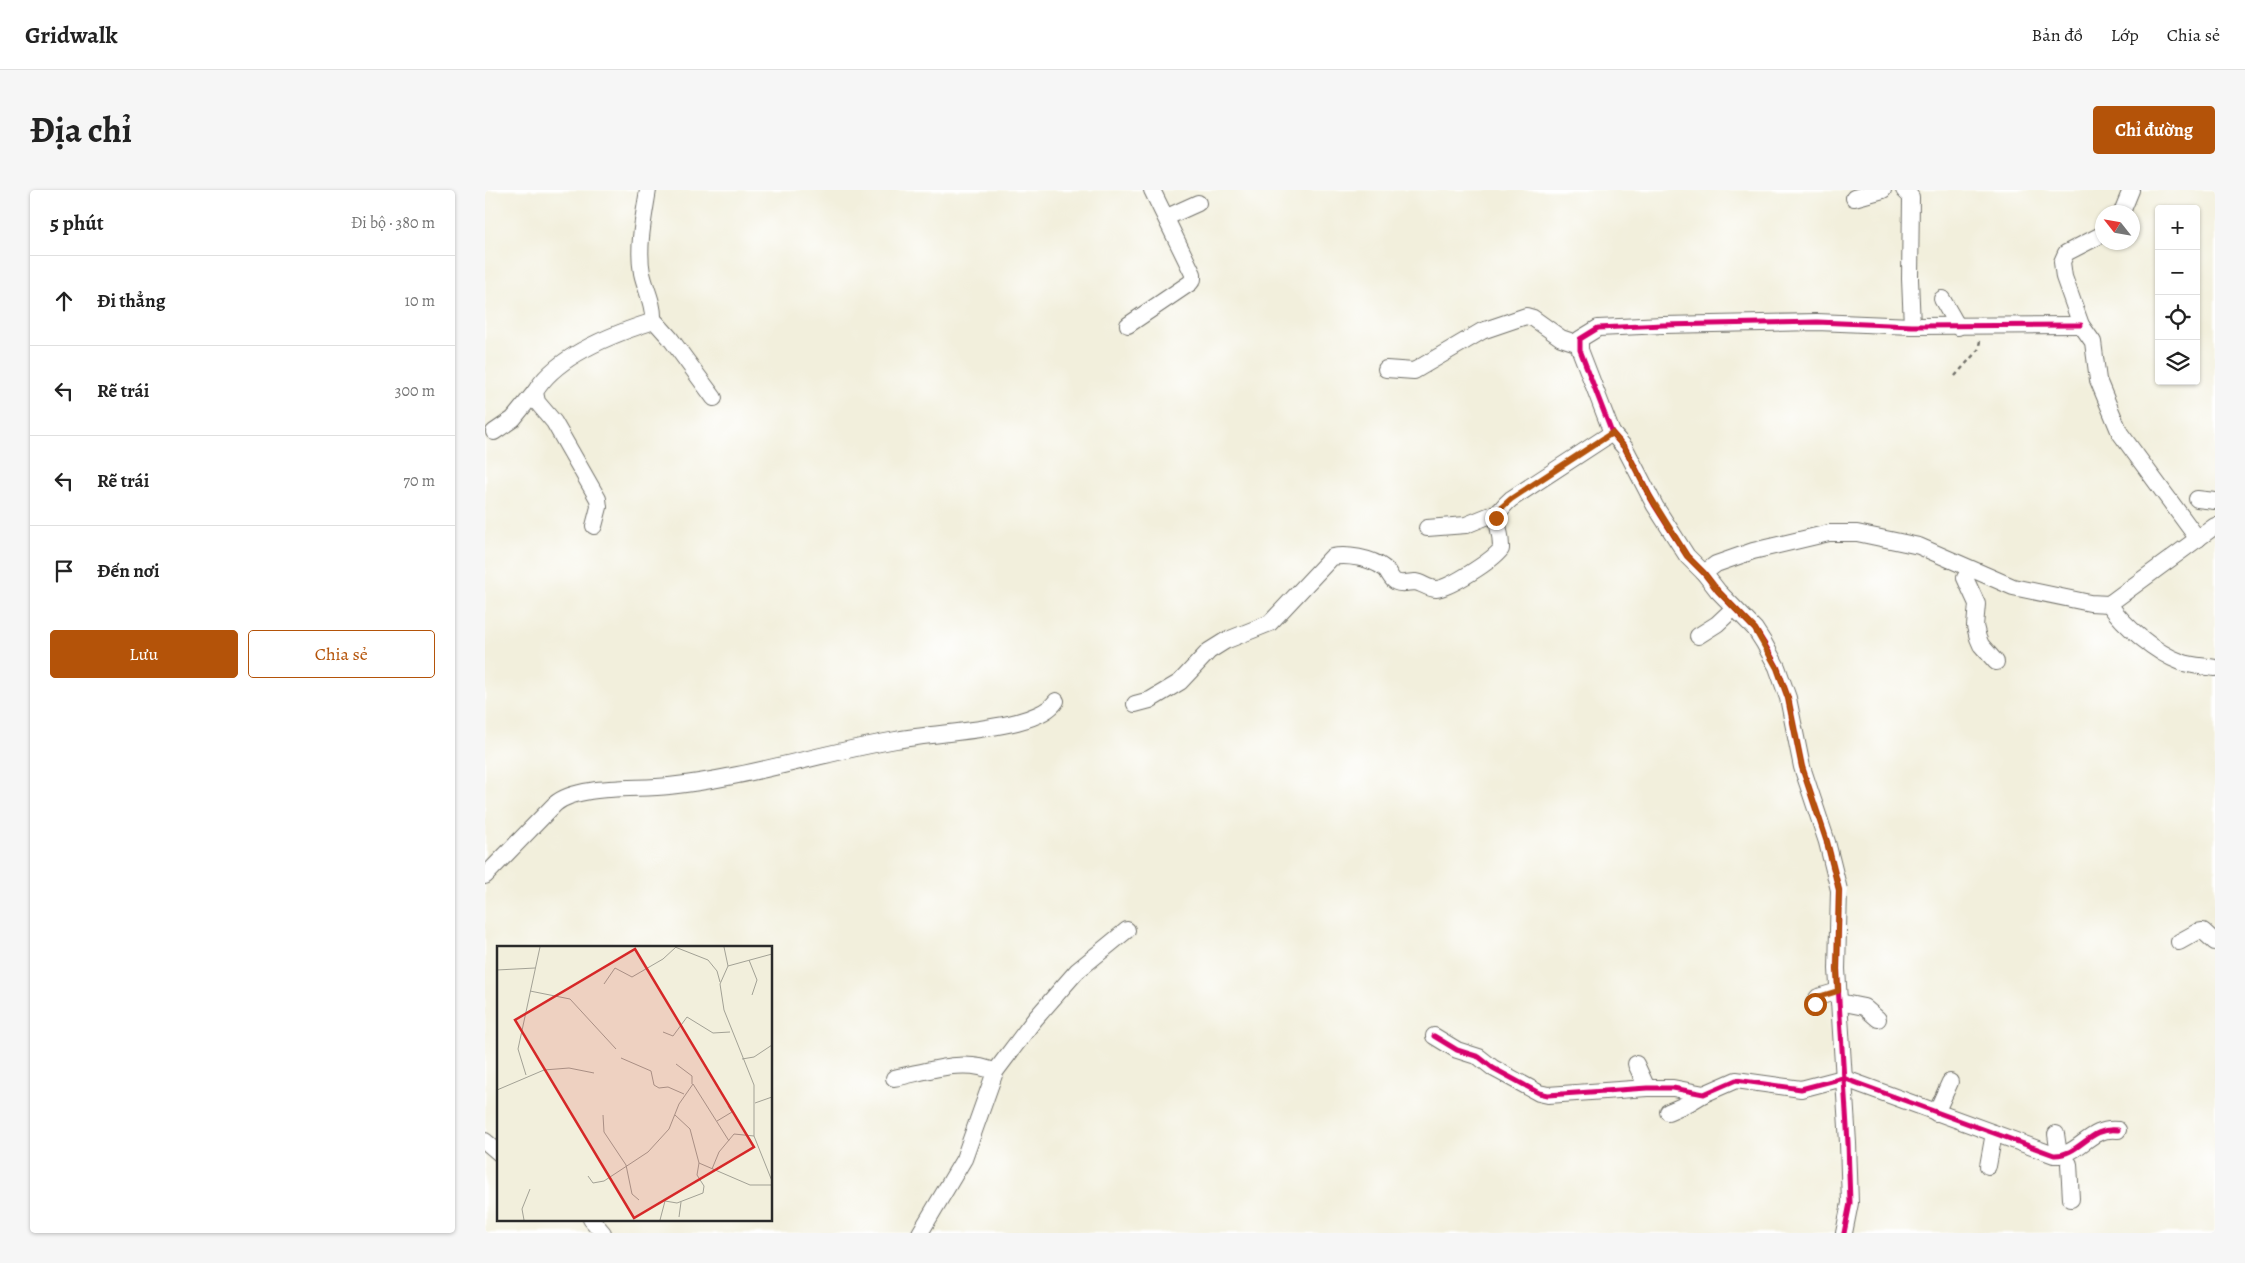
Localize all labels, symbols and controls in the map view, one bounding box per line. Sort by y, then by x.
text: Gridwalk [25,19,118,51]
text: Bản đồ [2032,23,2083,47]
text: Lớp [2111,23,2139,47]
text: Chia sẻ [2167,23,2220,47]
text: Địa chỉ [30,106,132,154]
button: Chỉ đường [2093,106,2215,154]
north arrow [2095,205,2140,250]
map controls [2155,205,2200,385]
button: + [2155,205,2200,250]
text: 5 phút [50,209,104,237]
text: Đi bộ · 380 m [351,212,435,234]
button: − [2155,250,2200,295]
icon: ahead [50,287,78,315]
text: Đi thẳng [97,288,165,314]
text: 10 m [405,290,435,312]
button: locate [2155,295,2200,340]
button: layers [2155,340,2200,385]
icon: left [50,377,78,405]
text: Rẽ trái [97,378,149,404]
text: 300 m [395,380,435,402]
icon: left [50,467,78,495]
text: Rẽ trái [97,468,149,494]
text: 70 m [403,470,435,492]
route end [1485,507,1508,530]
icon: arrive [50,557,78,585]
text: Đến nơi [97,558,159,584]
button: Lưu [50,630,238,678]
button: Chia sẻ [248,630,435,678]
inset map [497,946,773,1220]
route start [1804,993,1827,1016]

